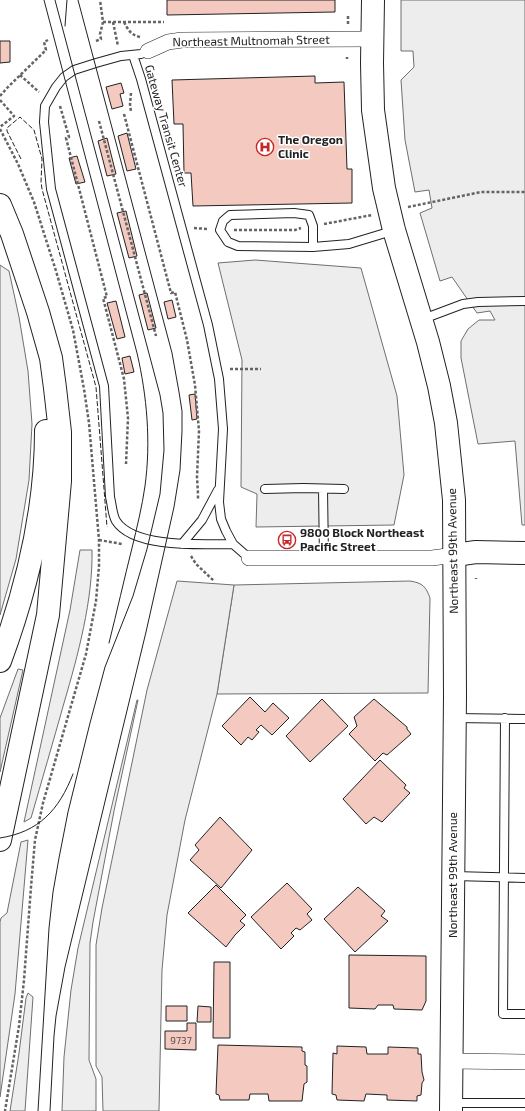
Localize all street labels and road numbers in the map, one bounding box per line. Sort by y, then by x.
street label: Northeast Multnomah Street [172,32,330,48]
street label: Gateway Transit Center [143,63,191,189]
street label: Northeast 99th Avenue [444,488,460,614]
street label: Northeast 99th Avenue [445,812,459,938]

